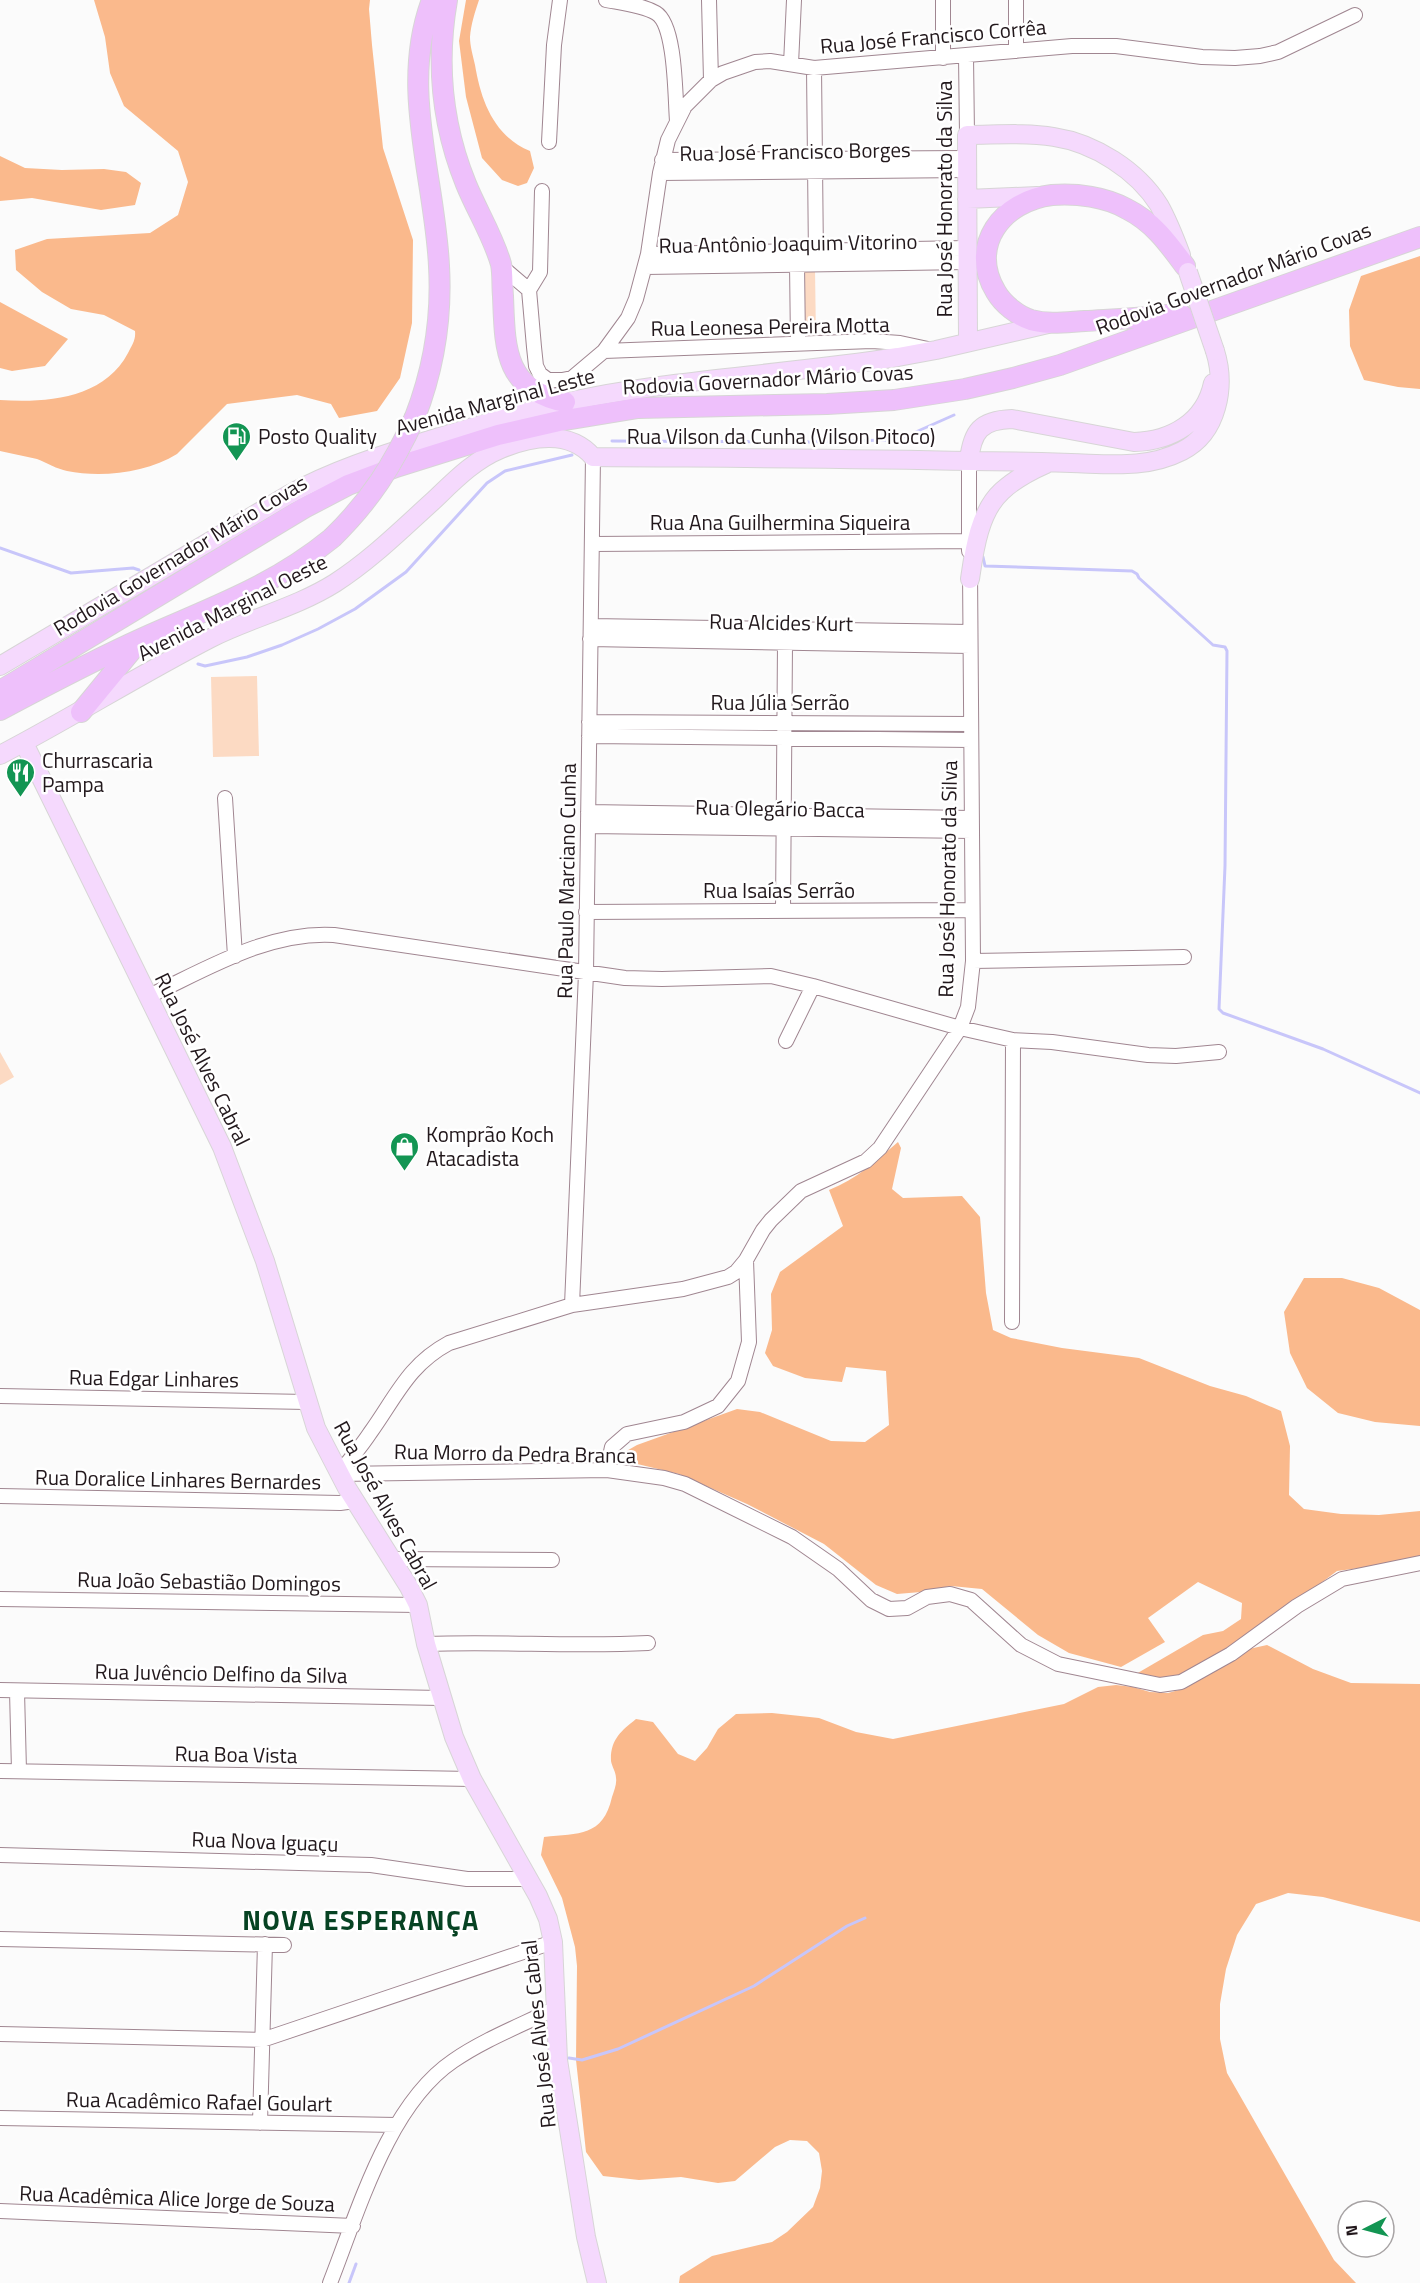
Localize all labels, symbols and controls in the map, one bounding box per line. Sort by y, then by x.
street label: Rua José Francisco Corrêa [819,10,1048,62]
street label: Rua José Honorato da Silva [928,80,960,318]
street label: Rua José Francisco Borges [679,133,911,169]
street label: Rodovia Governador Mário Covas [1091,213,1375,343]
street label: Rua Antônio Joaquim Vitorino [658,225,918,261]
street label: Rua Leonesa Pereira Motta [650,308,890,344]
street label: Rodovia Governador Mário Covas [622,355,914,403]
street label: Avenida Marginal Leste [392,359,598,443]
fuel station icon: Posto Quality [221,420,253,462]
place label: Posto Quality [258,420,377,452]
street label: Rua Vilson da Cunha (Vilson Pitoco) [627,420,935,452]
street label: Rodovia Governador Mário Covas [47,466,313,644]
street label: Rua Ana Guilhermina Siqueira [650,506,911,538]
street label: Avenida Marginal Oeste [132,545,332,669]
street label: Rua Alcides Kurt [709,605,854,639]
street label: Rua Júlia Serrão [710,686,850,718]
place label: Churrascaria Pampa [42,744,153,800]
restaurant icon: Churrascaria Pampa [5,756,37,798]
street label: Rua José Honorato da Silva [929,760,965,998]
street label: Rua Paulo Marciano Cunha [548,762,584,999]
street label: Rua Olegário Bacca [695,791,866,825]
street label: Rua Isaías Serrão [703,874,855,906]
street label: Rua José Alves Cabral [147,967,259,1151]
place label: Komprão Koch Atacadista [426,1118,554,1174]
shop icon: Komprão Koch Atacadista [389,1130,421,1172]
street label: Rua Edgar Linhares [69,1361,239,1395]
street label: Rua José Alves Cabral [326,1415,446,1595]
street label: Rua Morro da Pedra Branca [394,1435,637,1471]
street label: Rua Doralice Linhares Bernardes [35,1461,321,1497]
street label: Rua João Sebastião Domingos [77,1563,341,1599]
street label: Rua Juvêncio Delfino da Silva [94,1655,348,1691]
street label: Rua Boa Vista [174,1737,298,1771]
street label: Rua Nova Iguaçu [191,1822,339,1860]
district label: NOVA ESPERANÇA [242,1899,480,1940]
street label: Rua José Alves Cabral [512,1938,564,2130]
street label: Rua Acadêmico Rafael Goulart [66,2083,333,2119]
street label: Rua Acadêmica Alice Jorge de Souza [19,2176,336,2220]
north arrow [1336,2199,1396,2259]
text: N [1339,2224,1364,2237]

